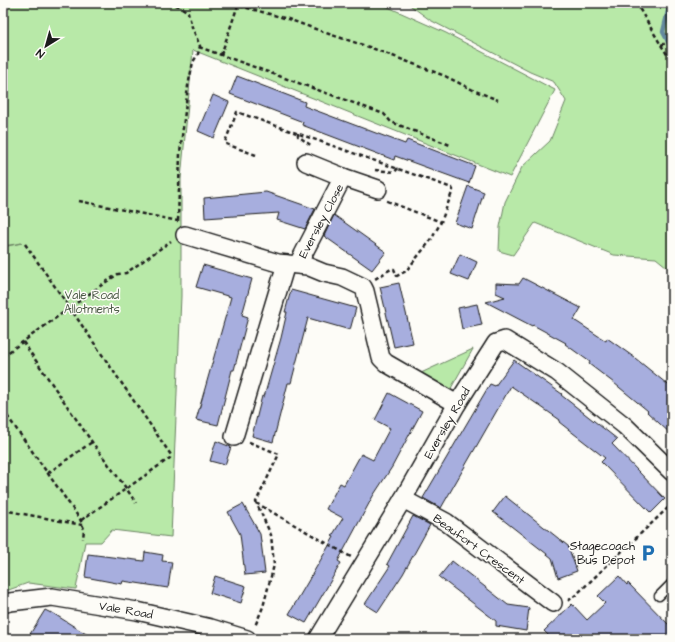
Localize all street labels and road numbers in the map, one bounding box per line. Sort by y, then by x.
street label: Eversley Close [295,181,349,262]
street label: Eversley Road [420,384,476,463]
street label: Beaufort Crescent [429,510,528,589]
street label: Vale Road [98,597,154,624]

